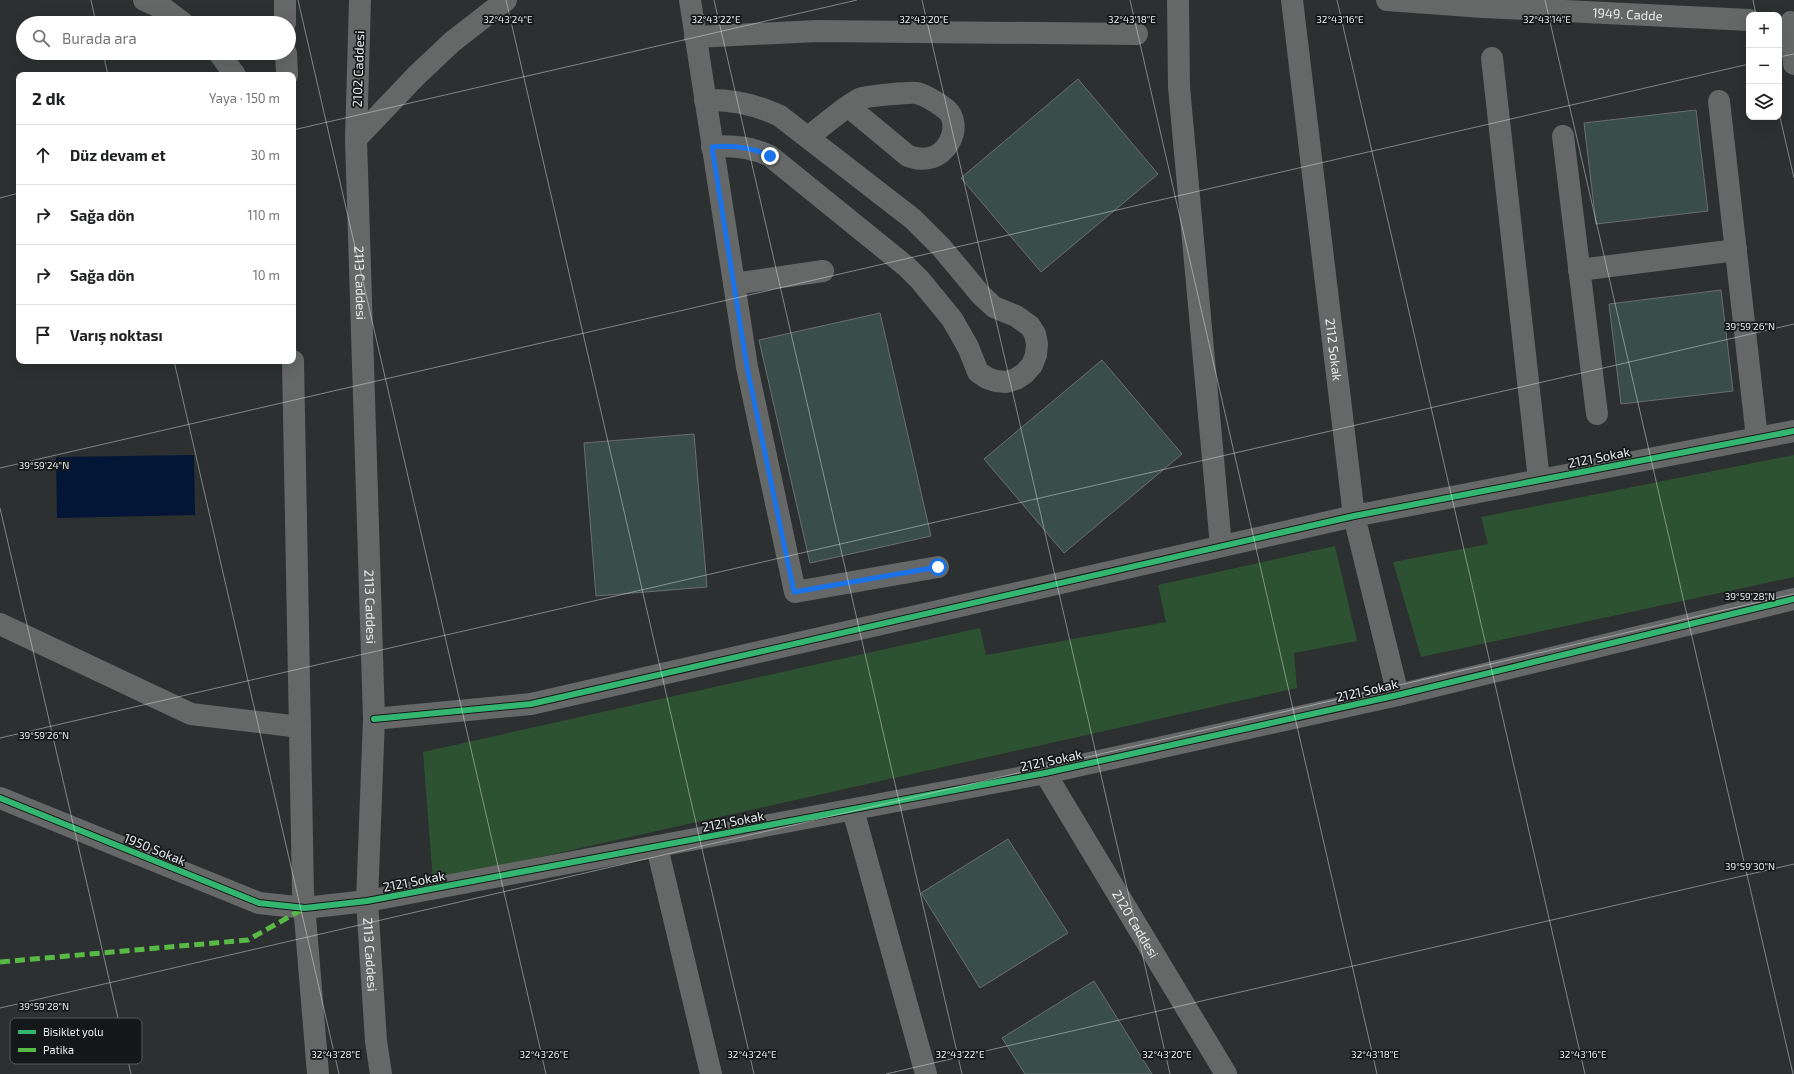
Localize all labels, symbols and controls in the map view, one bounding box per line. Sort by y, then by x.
street label: 1949. Cadde [1592,4,1663,24]
map controls [1746,12,1782,120]
button: + [1746,12,1782,48]
text: 32°43'24"E [483,13,533,25]
text: 32°43'22"E [692,13,741,25]
text: 32°43'20"E [899,13,949,25]
text: 32°43'18"E [1108,13,1156,25]
text: 32°43'16"E [1316,13,1364,25]
text: 32°43'14"E [1523,13,1571,25]
search box [16,16,296,60]
icon: search [30,27,52,49]
text: Burada ara [62,29,137,47]
street label: 2102 Caddesi [349,30,367,108]
button: − [1746,48,1782,84]
button: layers [1746,84,1782,120]
text: 2 dk [32,88,65,108]
text: Yaya · 150 m [209,90,280,106]
icon: ahead [32,144,54,166]
text: Düz devam et [70,146,166,164]
text: 30 m [251,147,280,163]
route end [761,147,779,165]
icon: right [32,204,54,226]
text: Sağa dön [70,206,135,224]
text: 110 m [248,207,280,223]
street label: 2113 Caddesi [351,246,370,320]
icon: right [32,264,54,286]
text: Sağa dön [70,266,135,284]
text: 10 m [253,267,280,283]
street label: 2112 Sokak [1322,317,1346,382]
text: 39°59'26"N [1725,320,1775,332]
icon: arrive [32,324,54,346]
text: Varış noktası [70,326,163,344]
street label: 2121 Sokak [1567,443,1632,471]
text: 39°59'24"N [19,459,69,471]
route start [929,558,947,576]
street label: 2113 Caddesi [361,569,380,644]
text: 39°59'28"N [1725,590,1775,602]
street label: 2121 Sokak [1335,675,1400,705]
text: 39°59'26"N [19,729,69,741]
street label: 2121 Sokak [1019,746,1084,774]
street label: 2121 Sokak [701,807,766,835]
street label: 1950 Sokak [122,829,189,869]
text: 39°59'30"N [1725,860,1775,872]
street label: 2121 Sokak [382,867,447,895]
street label: 2120 Caddesi [1109,887,1162,961]
street label: 2113 Caddesi [360,917,381,992]
text: 39°59'28"N [19,1000,69,1012]
legend [10,1018,142,1064]
text: Bisiklet yolu [43,1025,104,1038]
text: Patika [43,1043,74,1056]
text: 32°43'28"E [311,1048,361,1060]
text: 32°43'26"E [519,1048,569,1060]
text: 32°43'24"E [727,1048,777,1060]
text: 32°43'22"E [936,1048,985,1060]
text: 32°43'20"E [1142,1048,1192,1060]
text: 32°43'18"E [1351,1048,1399,1060]
text: 32°43'16"E [1559,1048,1607,1060]

